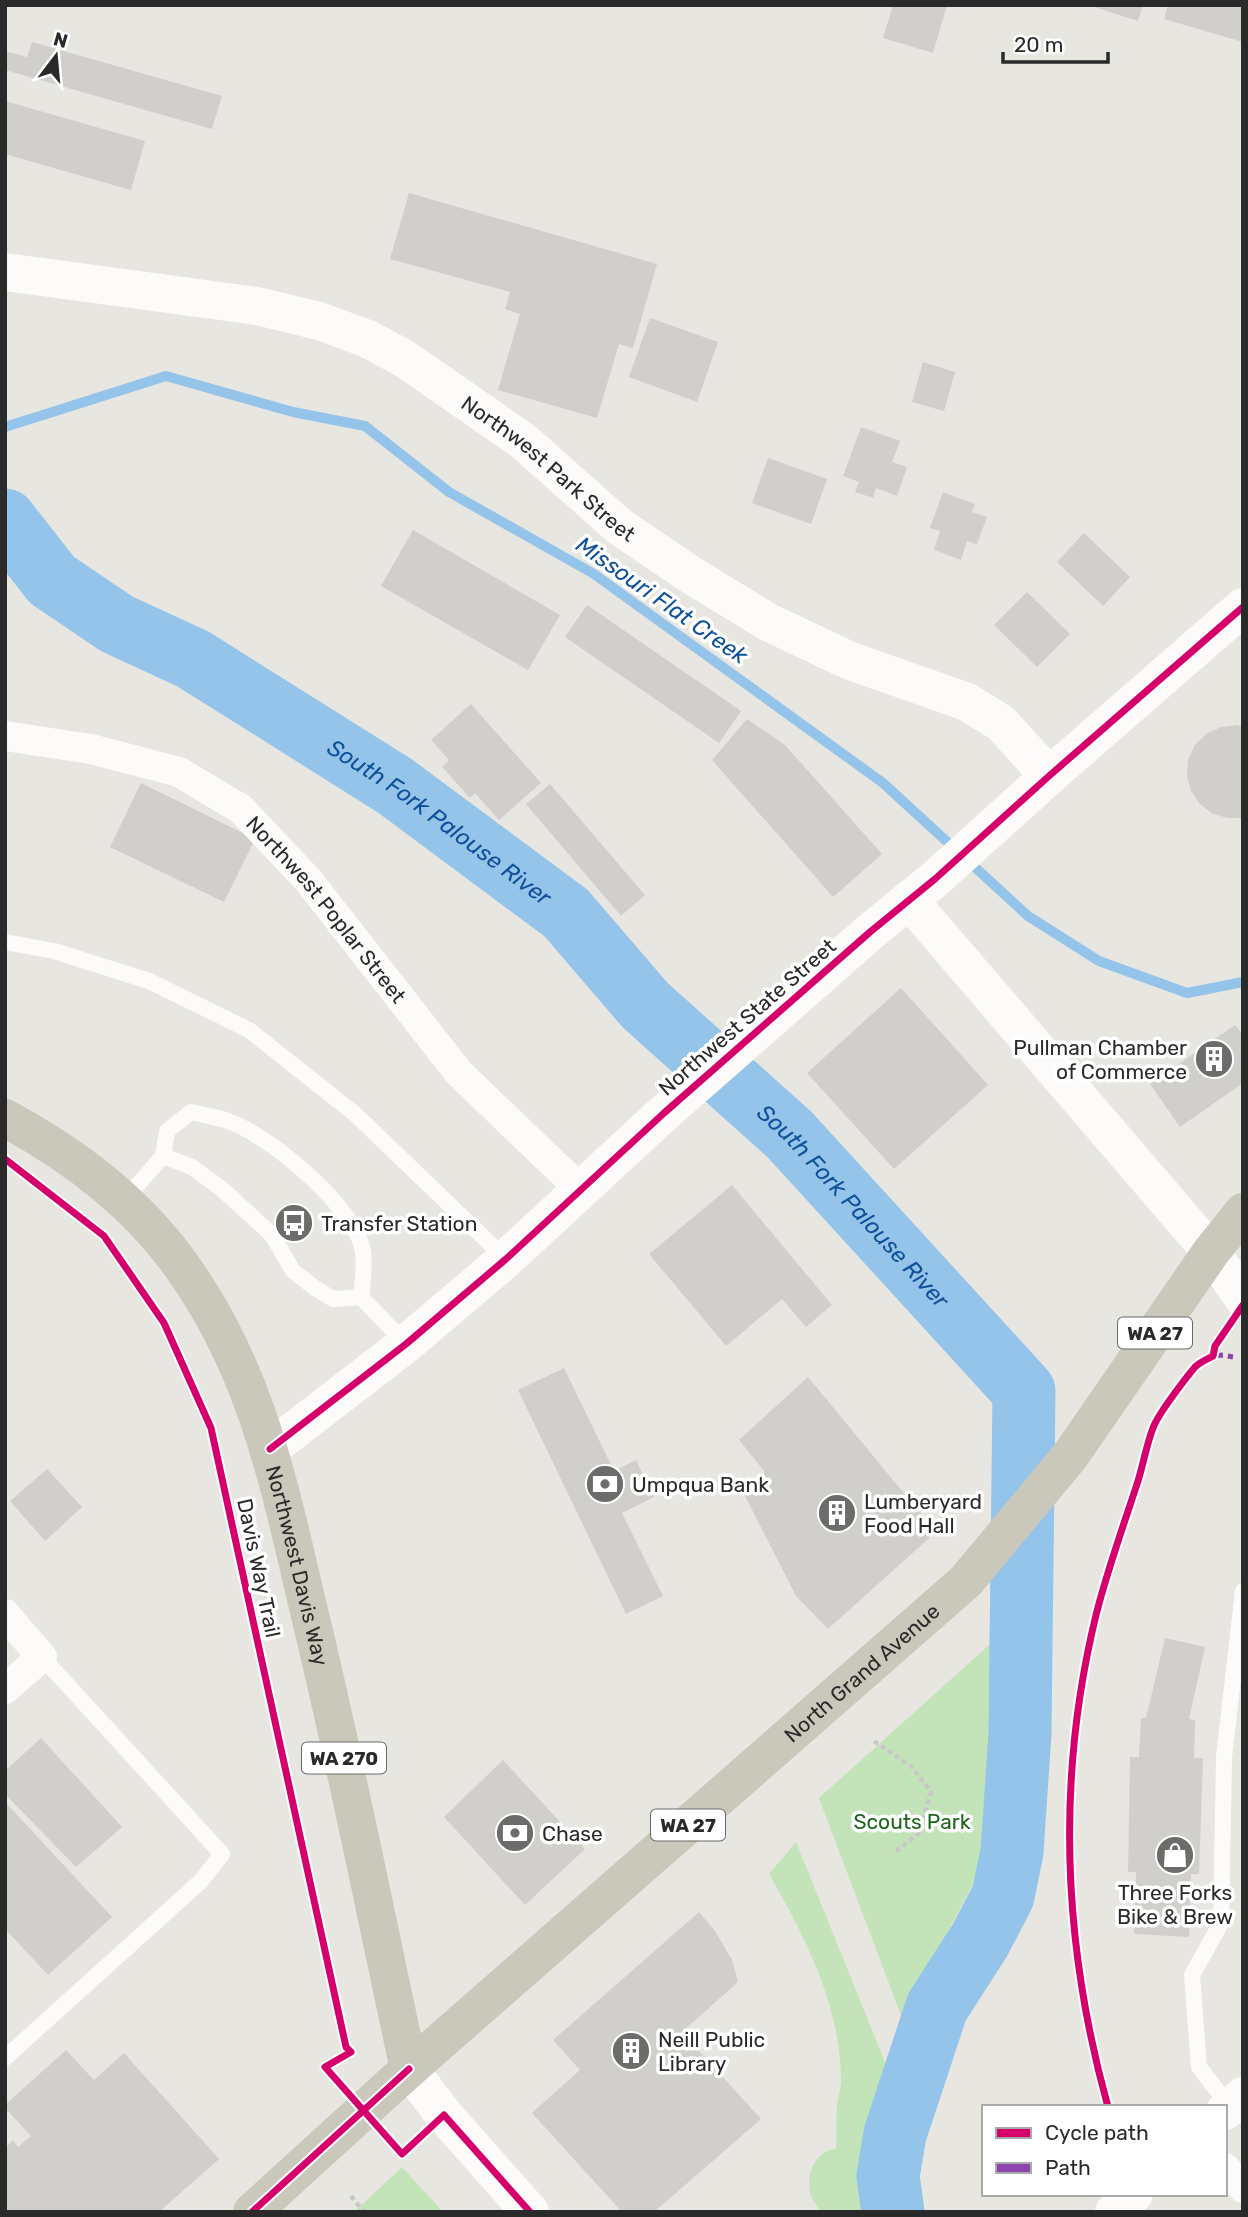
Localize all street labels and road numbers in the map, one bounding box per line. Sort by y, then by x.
street label: Northwest Park Street [457,390,640,546]
street label: Northwest Poplar Street [241,811,412,1008]
street label: Northwest State Street [653,933,841,1101]
road number: WA 27 [1118,1317,1192,1348]
street label: Northwest Davis Way [261,1462,334,1669]
street label: Davis Way Trail [232,1496,286,1640]
street label: North Grand Avenue [779,1598,944,1747]
road number: WA 270 [302,1742,386,1774]
road number: WA 27 [651,1810,725,1840]

